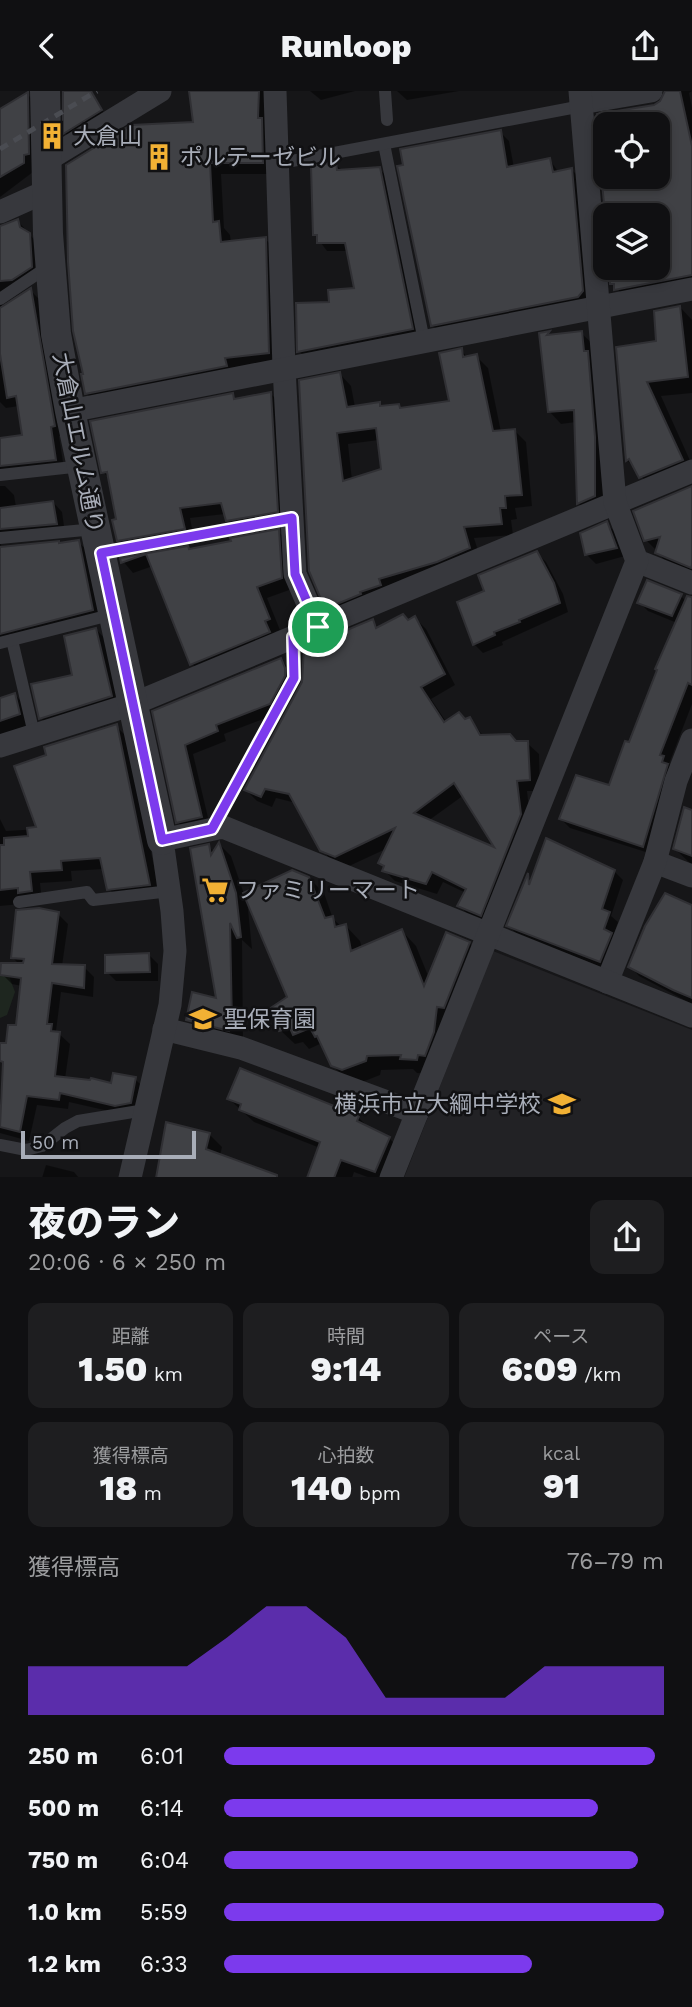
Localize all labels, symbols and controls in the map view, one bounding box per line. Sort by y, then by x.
icon: back [28,27,66,65]
text: Runloop [281,27,411,65]
icon: share [626,27,664,65]
map controls [593,112,670,280]
button: locate [593,112,670,189]
building icon: 大倉山 [37,121,67,151]
place label: 大倉山 [73,123,142,150]
building icon: ポルテーゼビル [144,142,174,172]
place label: ポルテーゼビル [180,144,341,171]
button: layers [593,203,670,280]
street label: 大倉山エルム通り [47,350,109,536]
pin [288,597,348,657]
icon: arrive [299,608,337,646]
supermarket icon: ファミリーマート [200,875,230,905]
place label: ファミリーマート [236,877,420,904]
school or university icon: 聖保育園 [188,1004,218,1034]
place label: 聖保育園 [224,1006,316,1033]
school or university icon: 横浜市立大綱中学校 [547,1089,577,1119]
place label: 横浜市立大綱中学校 [334,1091,541,1118]
scale bar [21,1129,196,1160]
text: 50 m [32,1131,79,1154]
button: share [590,1200,664,1274]
text: 夜のラン [28,1201,180,1245]
text: 20:06 · 6 × 250 m [28,1249,226,1276]
text: 距離 [112,1325,150,1348]
text: 時間 [327,1325,365,1348]
text: ペース [533,1325,589,1348]
text: 1.50 [78,1348,148,1390]
text: 9:14 [311,1348,381,1390]
text: 6:09 [501,1348,578,1390]
text: km [148,1363,183,1386]
text: /km [578,1363,621,1386]
text: kcal [543,1442,580,1465]
text: 獲得標高 [93,1444,169,1467]
text: 心拍数 [317,1444,375,1467]
text: 91 [543,1465,580,1507]
text: 18 [100,1467,137,1509]
text: 140 [291,1467,353,1509]
text: m [137,1482,162,1505]
text: bpm [353,1482,401,1505]
text: 76–79 m [567,1548,664,1575]
text: 獲得標高 [28,1554,120,1581]
text: 250 m [28,1743,98,1770]
text: 6:01 [140,1743,184,1770]
text: 500 m [28,1795,99,1822]
text: 6:14 [140,1795,184,1822]
text: 750 m [28,1847,98,1874]
text: 6:04 [140,1847,189,1874]
text: 1.0 km [28,1899,102,1926]
text: 5:59 [140,1899,188,1926]
text: 1.2 km [28,1951,101,1978]
text: 6:33 [140,1951,188,1978]

